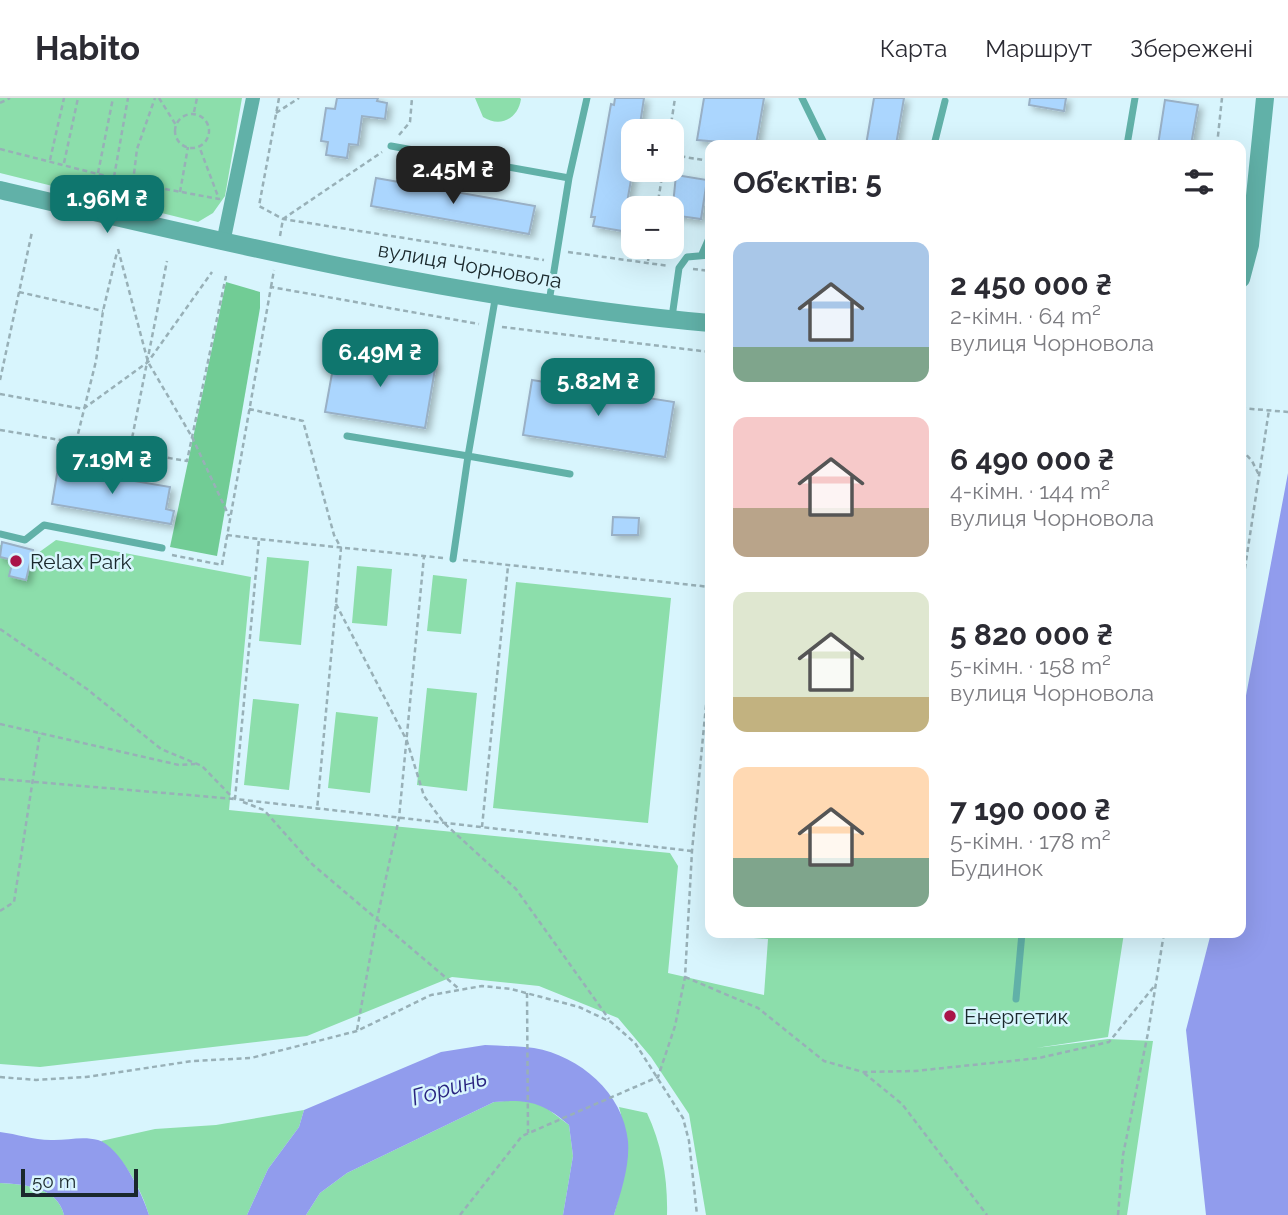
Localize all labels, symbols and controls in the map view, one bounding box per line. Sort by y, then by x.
text: Habito [35,29,140,68]
text: Карта [880,34,947,63]
text: Маршрут [985,34,1092,63]
text: Збережені [1130,34,1253,63]
map controls [621,119,684,259]
button: + [621,119,684,182]
pin: 2.45M ₴ [388,146,518,206]
text: 2.45M ₴ [412,155,494,182]
icon: filters [1180,163,1218,201]
text: Об’єктів: 5 [733,165,882,200]
pin: 1.96M ₴ [42,176,172,235]
text: 1.96M ₴ [66,184,148,211]
button: − [621,196,684,259]
street label: вулиця Чорновола [376,237,564,293]
text: 2 450 000 ₴ [950,267,1112,302]
icon: home [789,270,873,354]
text: 2-кімн. · 64 m² [950,302,1101,329]
text: вулиця Чорновола [950,329,1154,356]
pin: 6.49M ₴ [315,330,445,389]
text: 6.49M ₴ [338,338,422,365]
pin: 5.82M ₴ [533,358,663,418]
text: 5.82M ₴ [557,367,639,394]
pin: 7.19M ₴ [47,436,177,496]
text: 6 490 000 ₴ [950,442,1114,477]
text: 7.19M ₴ [72,445,152,472]
icon: home [789,445,873,529]
text: 4-кімн. · 144 m² [950,477,1110,504]
text: вулиця Чорновола [950,504,1154,531]
place label: Relax Park [30,549,132,574]
marker: Relax Park [8,553,24,569]
text: 5 820 000 ₴ [950,617,1113,652]
icon: home [789,620,873,704]
text: 5-кімн. · 158 m² [950,652,1111,679]
text: вулиця Чорновола [950,679,1154,706]
text: 7 190 000 ₴ [950,792,1111,827]
icon: home [789,795,873,879]
text: 5-кімн. · 178 m² [950,827,1111,854]
text: Будинок [950,854,1044,881]
place label: Енергетик [964,1004,1069,1029]
marker: Енергетик [942,1008,958,1024]
water label: Горинь [408,1063,490,1111]
scale bar [21,1166,138,1198]
text: 50 m [32,1170,76,1192]

